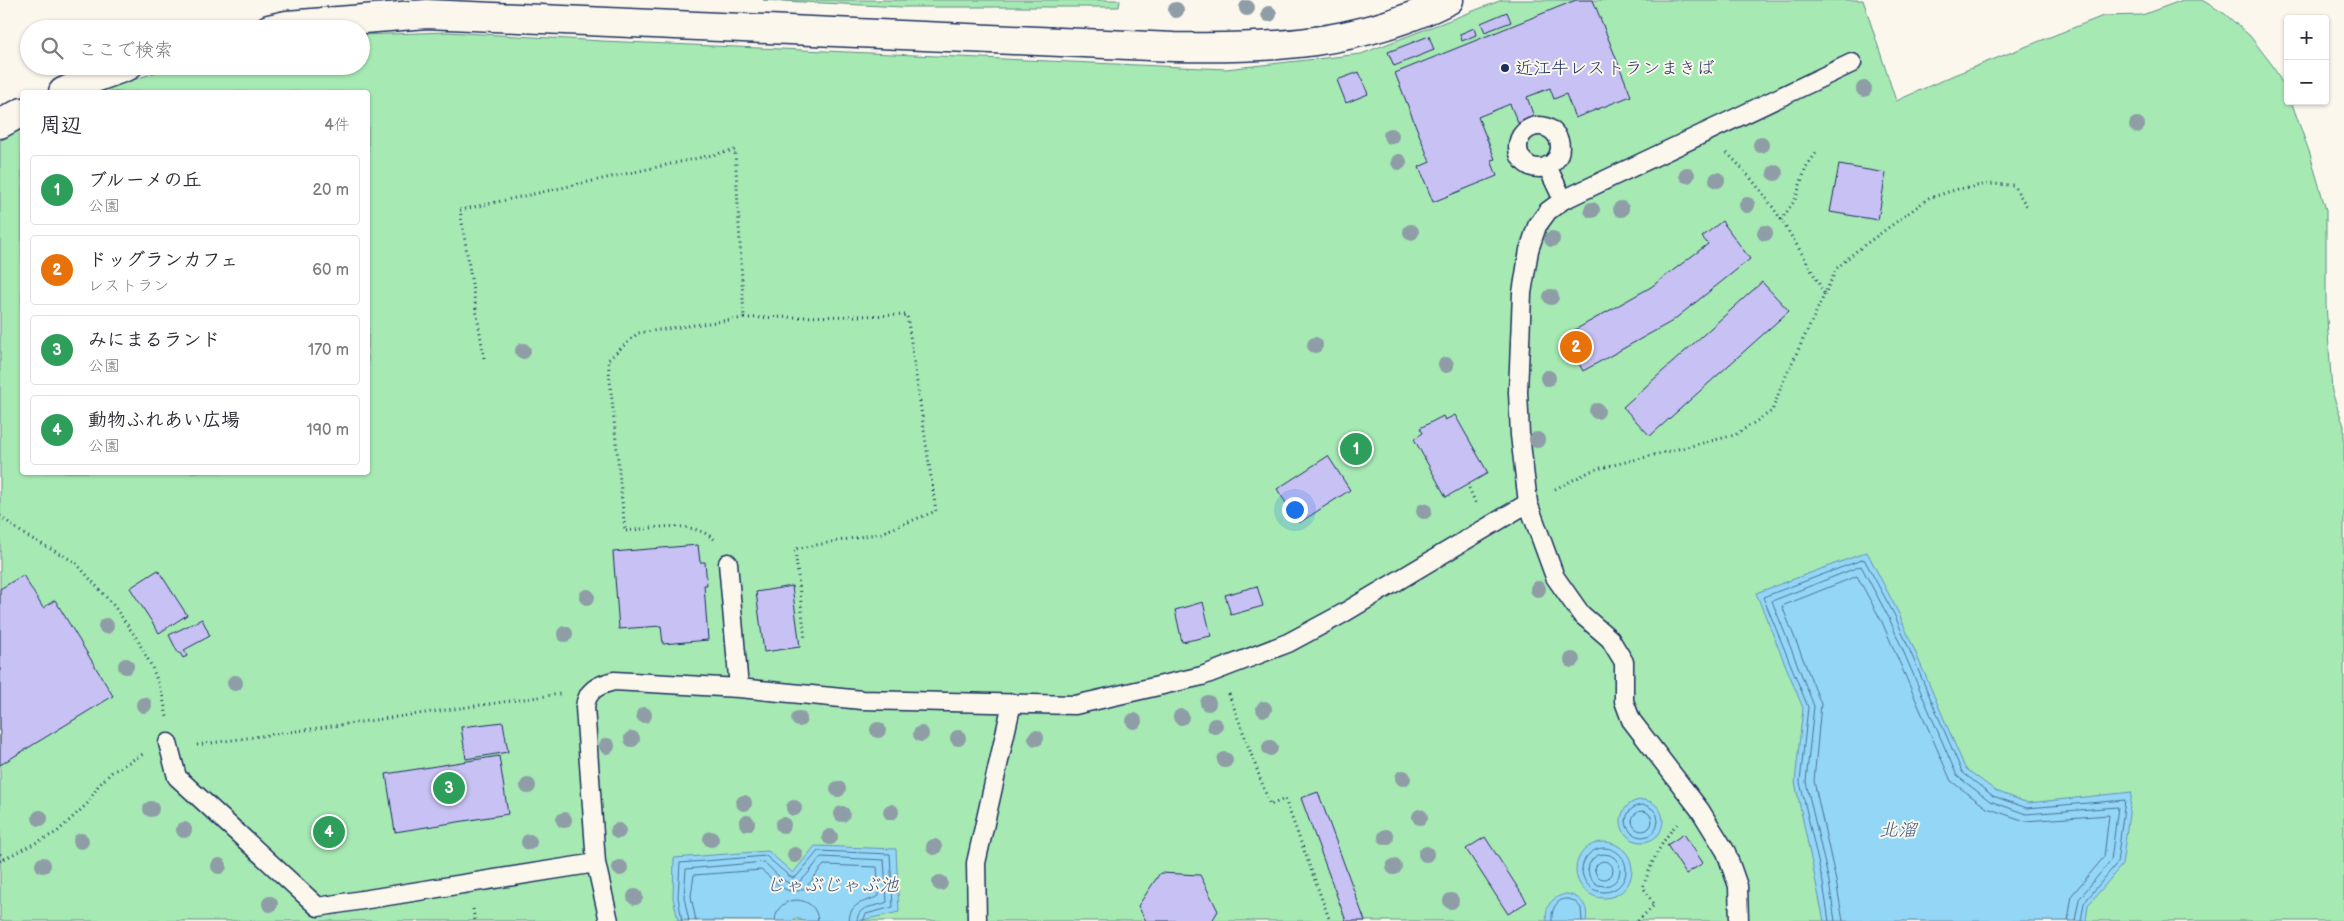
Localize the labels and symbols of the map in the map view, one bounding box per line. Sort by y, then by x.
place label: 近江牛レストランまきば [1515,58,1714,79]
marker: 近江牛レストランまきば [1499,62,1511,74]
pin: 2 [1560,328,1592,366]
pin: 1 [1340,430,1372,468]
your location [1282,497,1308,523]
pin: 3 [433,769,465,807]
pin: 4 [313,813,345,851]
water label: 北溜 [1879,819,1919,842]
water label: じゃぶじゃぶ池 [765,874,899,897]

